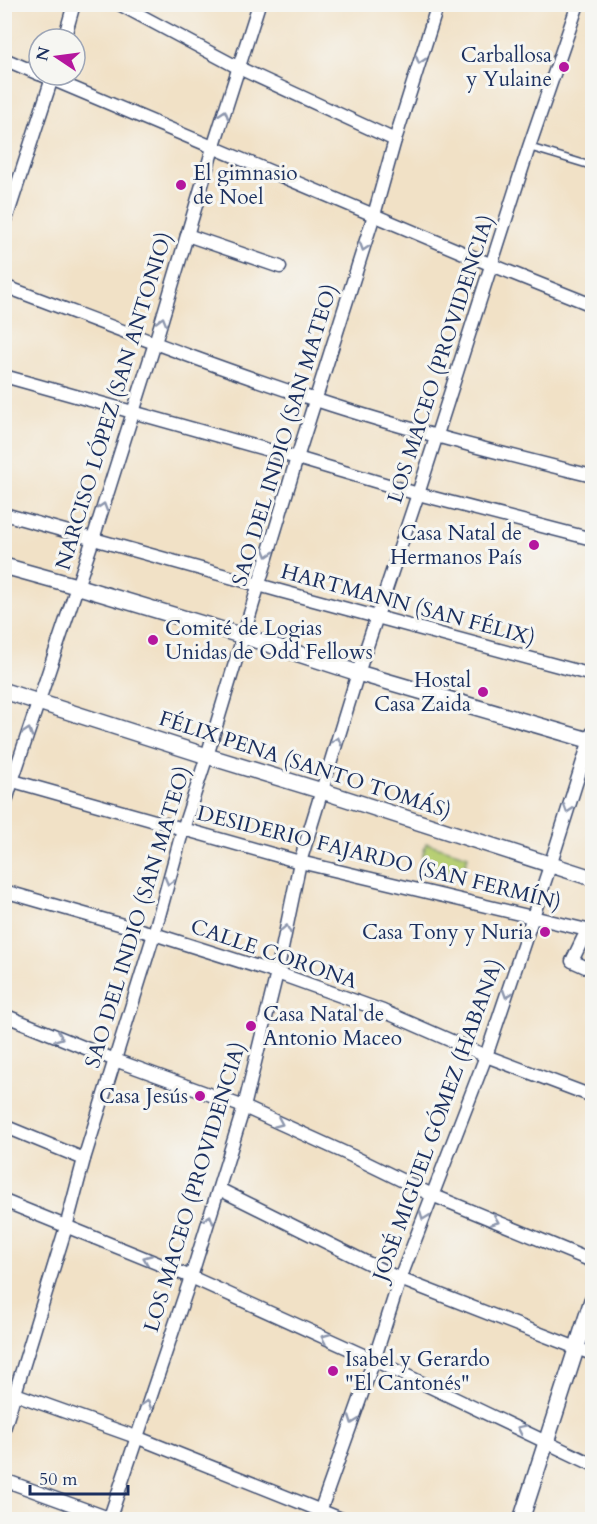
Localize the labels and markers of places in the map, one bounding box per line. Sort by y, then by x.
place label: Carballosa y Yulaine [461,41,552,94]
marker: Carballosa y Yulaine [557,60,571,74]
place label: El gimnasio de Noel [193,159,298,212]
marker: El gimnasio de Noel [174,178,188,192]
place label: Casa Natal de Hermanos País [390,519,522,572]
marker: Casa Natal de Hermanos País [527,538,541,552]
place label: Comité de Logias Unidas de Odd Fellows [165,614,373,667]
marker: Comité de Logias Unidas de Odd Fellows [146,633,160,647]
place label: Hostal Casa Zaida [374,666,471,719]
marker: Hostal Casa Zaida [476,685,490,699]
place label: Casa Tony y Nuria [362,918,533,947]
marker: Casa Tony y Nuria [538,925,552,939]
place label: Casa Natal de Antonio Maceo [263,1000,402,1053]
marker: Casa Natal de Antonio Maceo [244,1019,258,1033]
place label: Casa Jesús [99,1082,188,1111]
marker: Casa Jesús [193,1089,207,1103]
place label: Isabel y Gerardo "El Cantonés" [345,1345,490,1398]
marker: Isabel y Gerardo "El Cantonés" [326,1364,340,1378]

